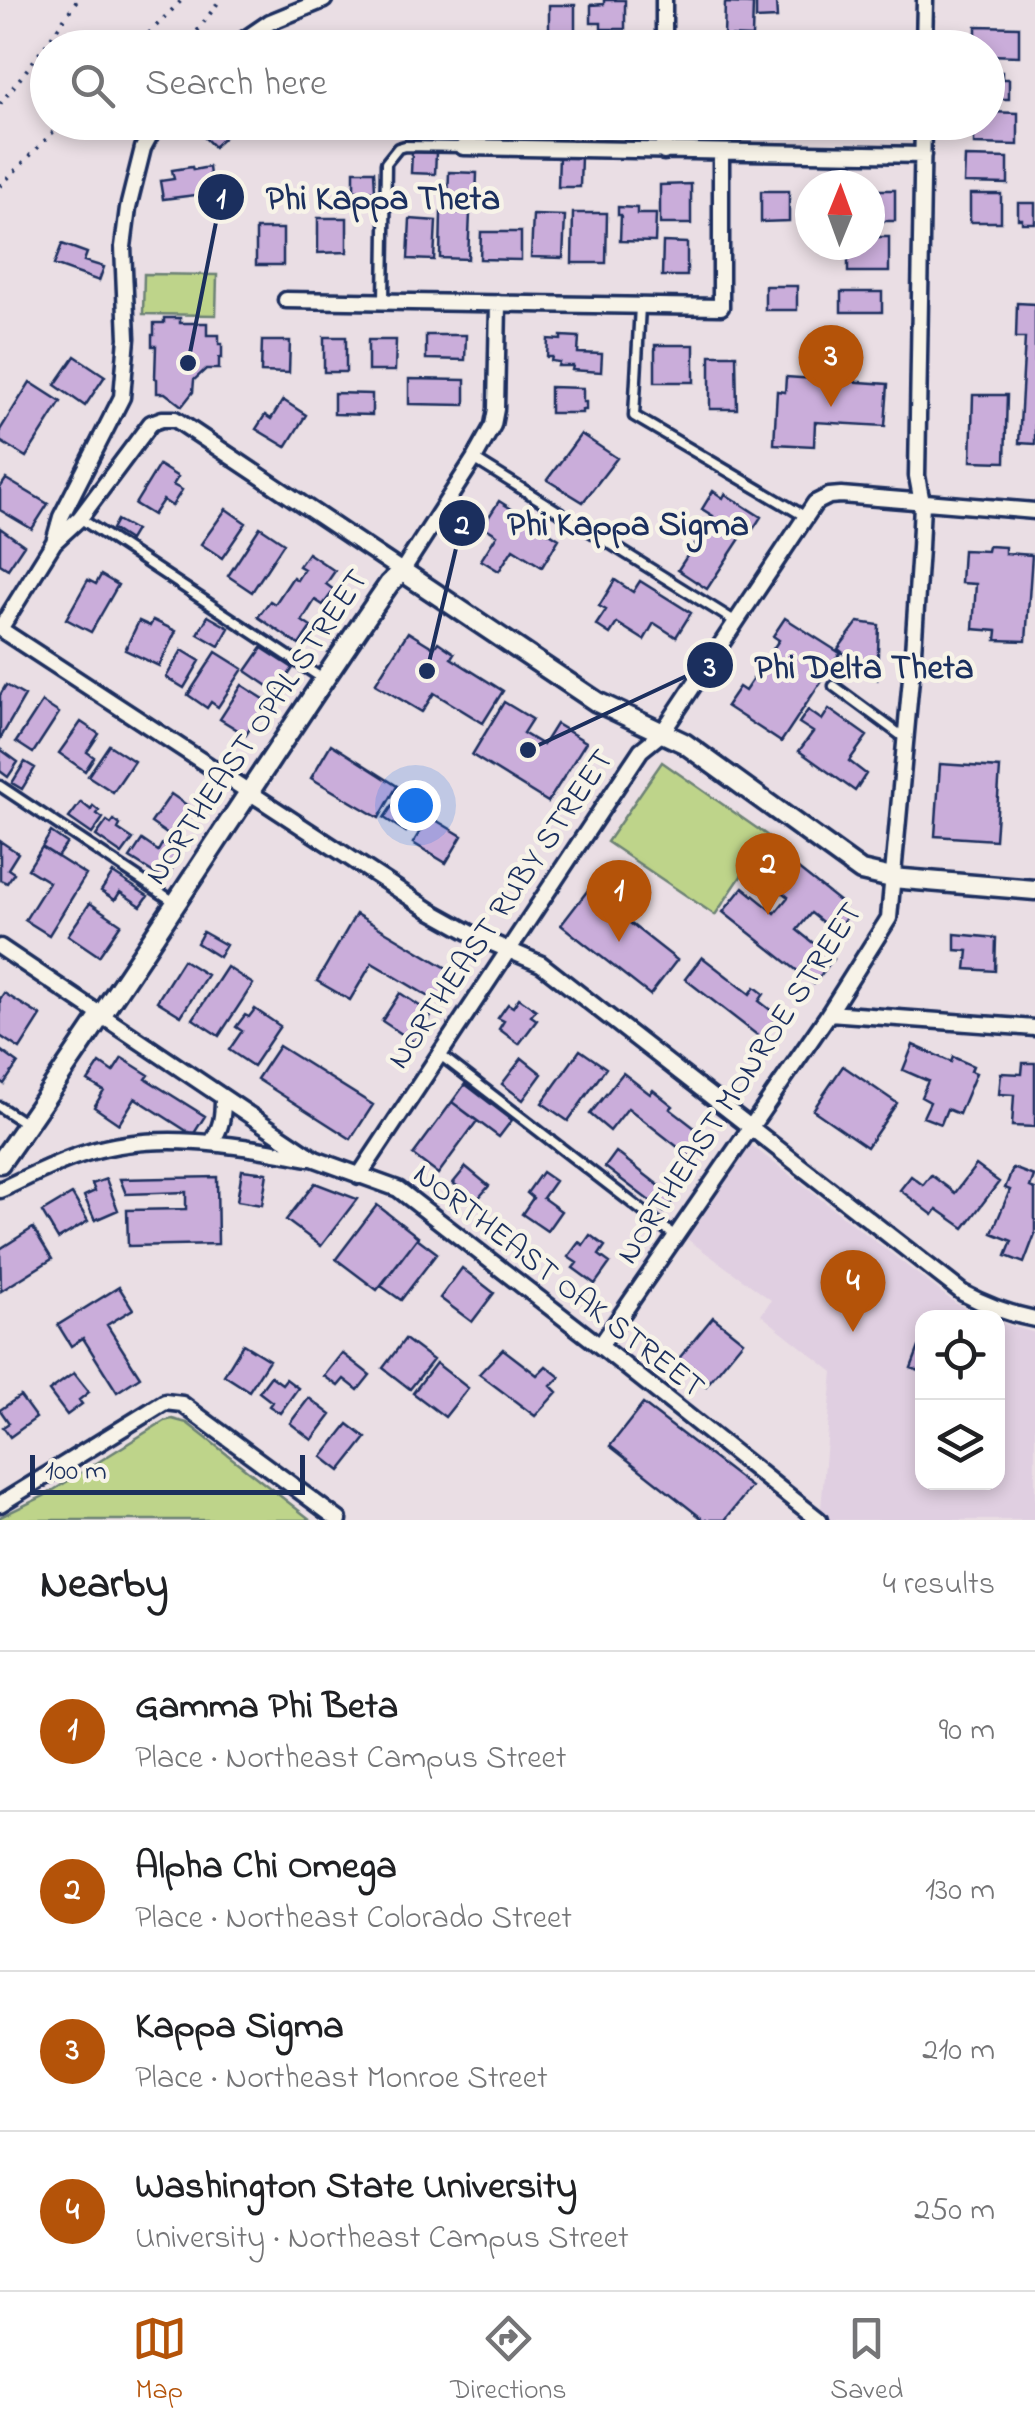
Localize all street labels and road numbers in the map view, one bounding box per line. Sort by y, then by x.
street label: NORTHEAST OPAL STREET [134,561,382,895]
street label: NORTHEAST RUBY STREET [377,741,627,1079]
street label: NORTHEAST MONROE STREET [606,894,876,1274]
street label: NORTHEAST OAK STREET [402,1153,714,1411]

